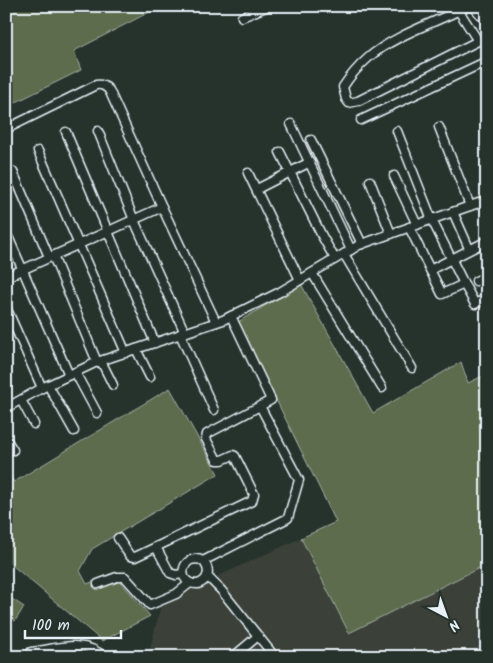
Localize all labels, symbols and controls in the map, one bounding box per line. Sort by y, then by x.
north arrow [420,590,470,640]
scale bar [25,608,121,640]
text: 100 m [32,614,70,638]
text: N [443,614,464,636]

